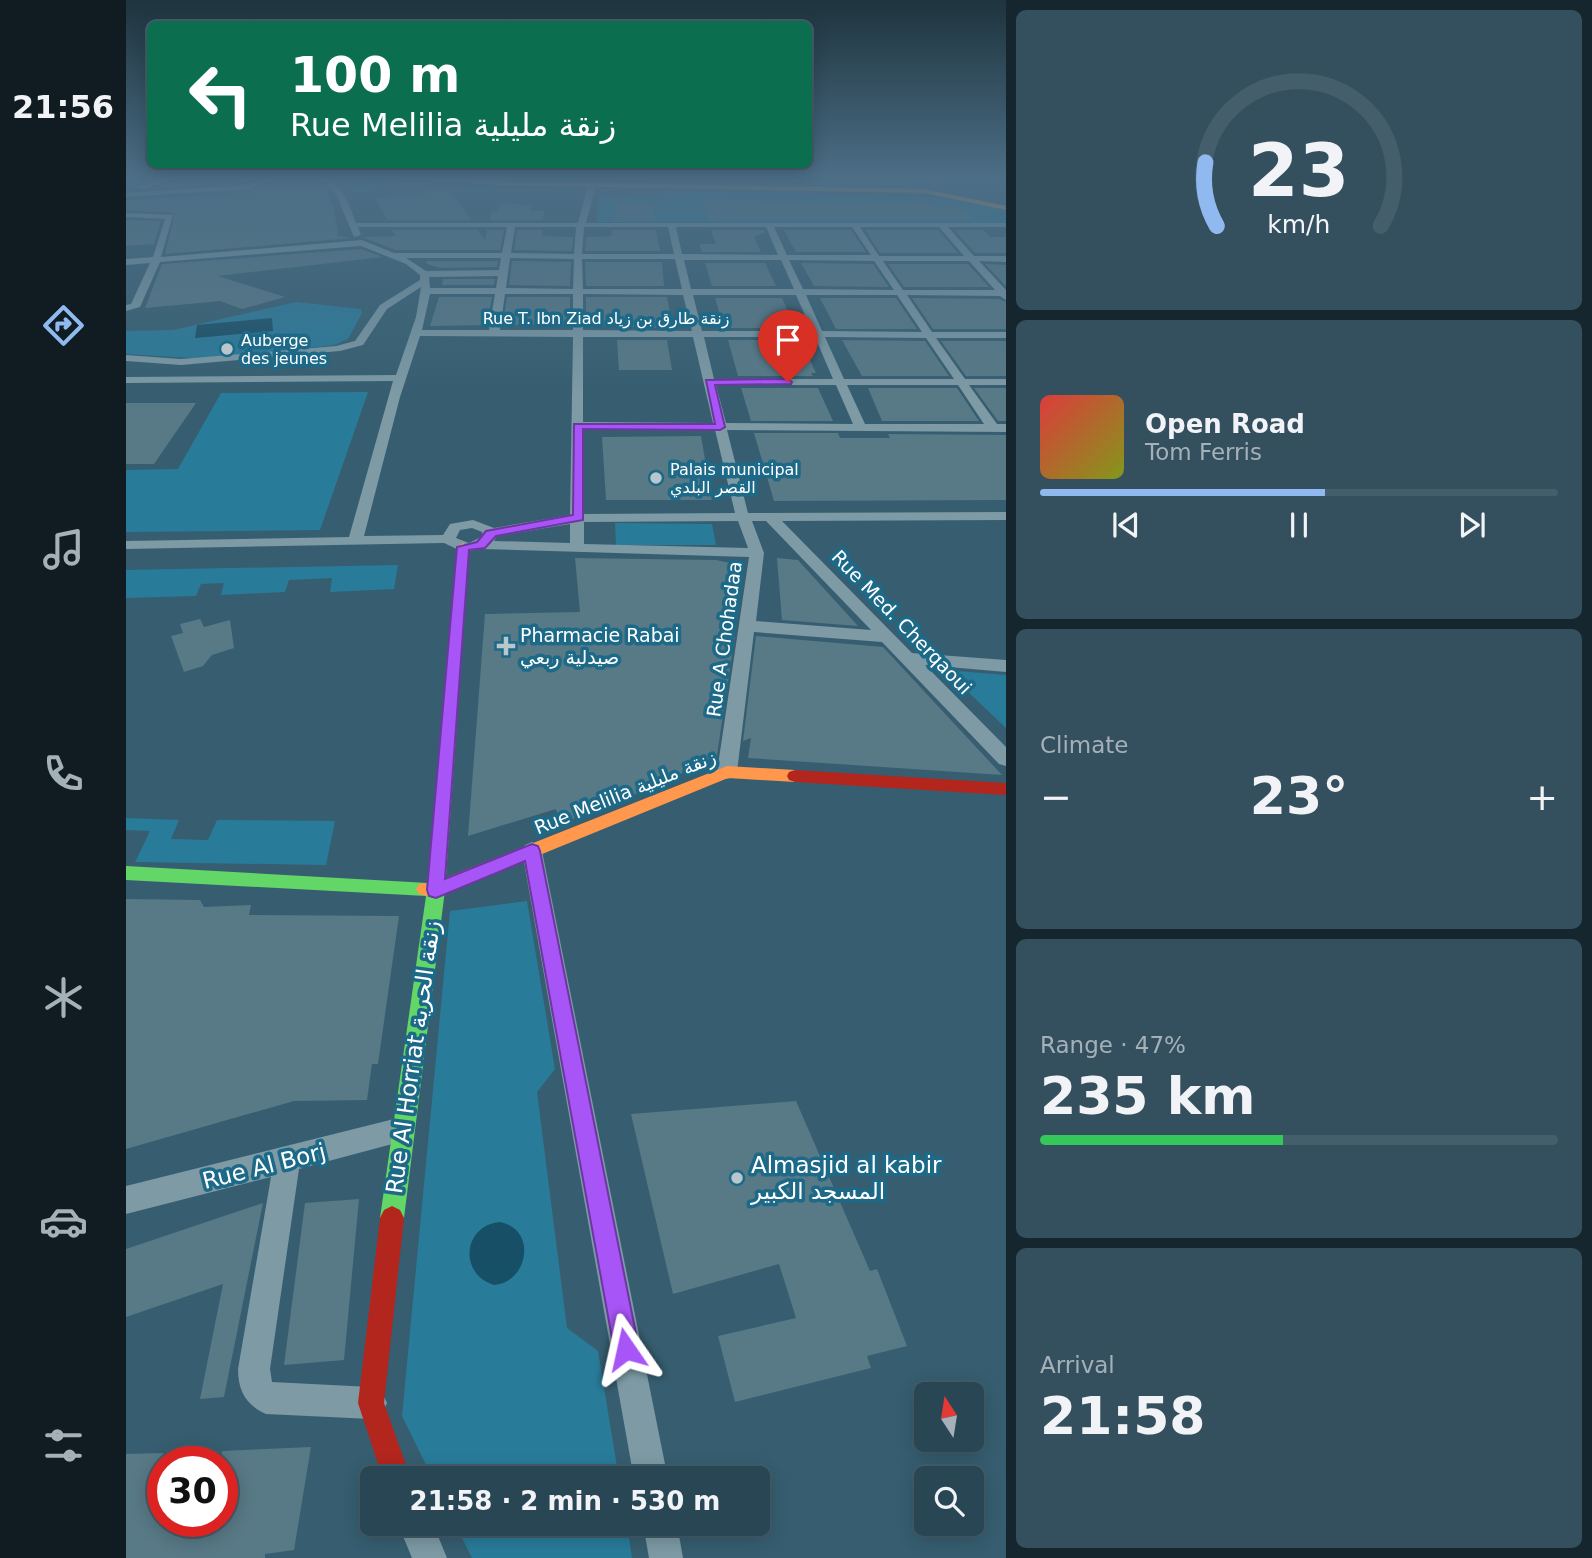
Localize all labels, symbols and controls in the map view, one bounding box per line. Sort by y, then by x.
text: 100 m [290,47,460,104]
icon: left [175,49,266,140]
text: 21:56 [12,88,114,126]
text: Rue Melilia زنقة مليلية [290,106,616,144]
text: 23 [1248,128,1350,213]
text: km/h [1267,210,1331,239]
icon: directions [39,301,88,350]
street label: Rue T. Ibn Ziad زنقة طارق بن زياد [483,309,729,329]
pin [758,310,818,382]
icon: arrive [769,321,807,359]
place label: Auberge des jeunes [241,331,327,368]
marker: Auberge des jeunes [219,341,235,357]
text: Open Road [1145,409,1305,439]
text: Tom Ferris [1145,439,1262,465]
place label: Palais municipal القصر البلدي [670,460,799,498]
marker: Palais municipal القصر البلدي [648,470,664,486]
icon: previous [1107,506,1145,544]
icon: pause [1280,506,1318,544]
icon: next [1453,506,1491,544]
icon: music [39,525,88,574]
street label: Rue Med. Cherqaoui [828,545,976,699]
street label: Rue A Chohadaa [702,560,746,718]
place label: Pharmacie Rabai صيدلية ربعي [520,624,680,669]
marker: Pharmacie Rabai صيدلية ربعي [498,638,514,654]
text: Climate [1040,732,1129,758]
street label: Rue Melilia زنقة مليلية [531,746,719,839]
icon: phone [39,749,88,798]
text: 23° [1250,766,1348,826]
text: − [1040,775,1072,819]
text: + [1526,775,1558,819]
street label: Rue Al Horriat زنقة الحرية [381,919,446,1195]
icon: climate [39,973,88,1022]
text: Range · 47% [1040,1032,1186,1058]
text: 235 km [1040,1066,1255,1126]
street label: Rue Al Borj [200,1138,328,1194]
place label: Almasjid al kabir المسجد الكبير [750,1152,942,1205]
marker: Almasjid al kabir المسجد الكبير [729,1170,745,1186]
icon: car [39,1197,88,1246]
position arrow [589,1312,663,1386]
text: Arrival [1040,1352,1115,1378]
north arrow [914,1382,984,1452]
map controls [914,1382,984,1536]
text: 21:58 [1040,1386,1206,1446]
icon: filters [39,1421,88,1470]
speed limit sign: 30 [147,1446,238,1537]
button: search [914,1466,984,1536]
text: 21:58 · 2 min · 530 m [410,1486,720,1516]

